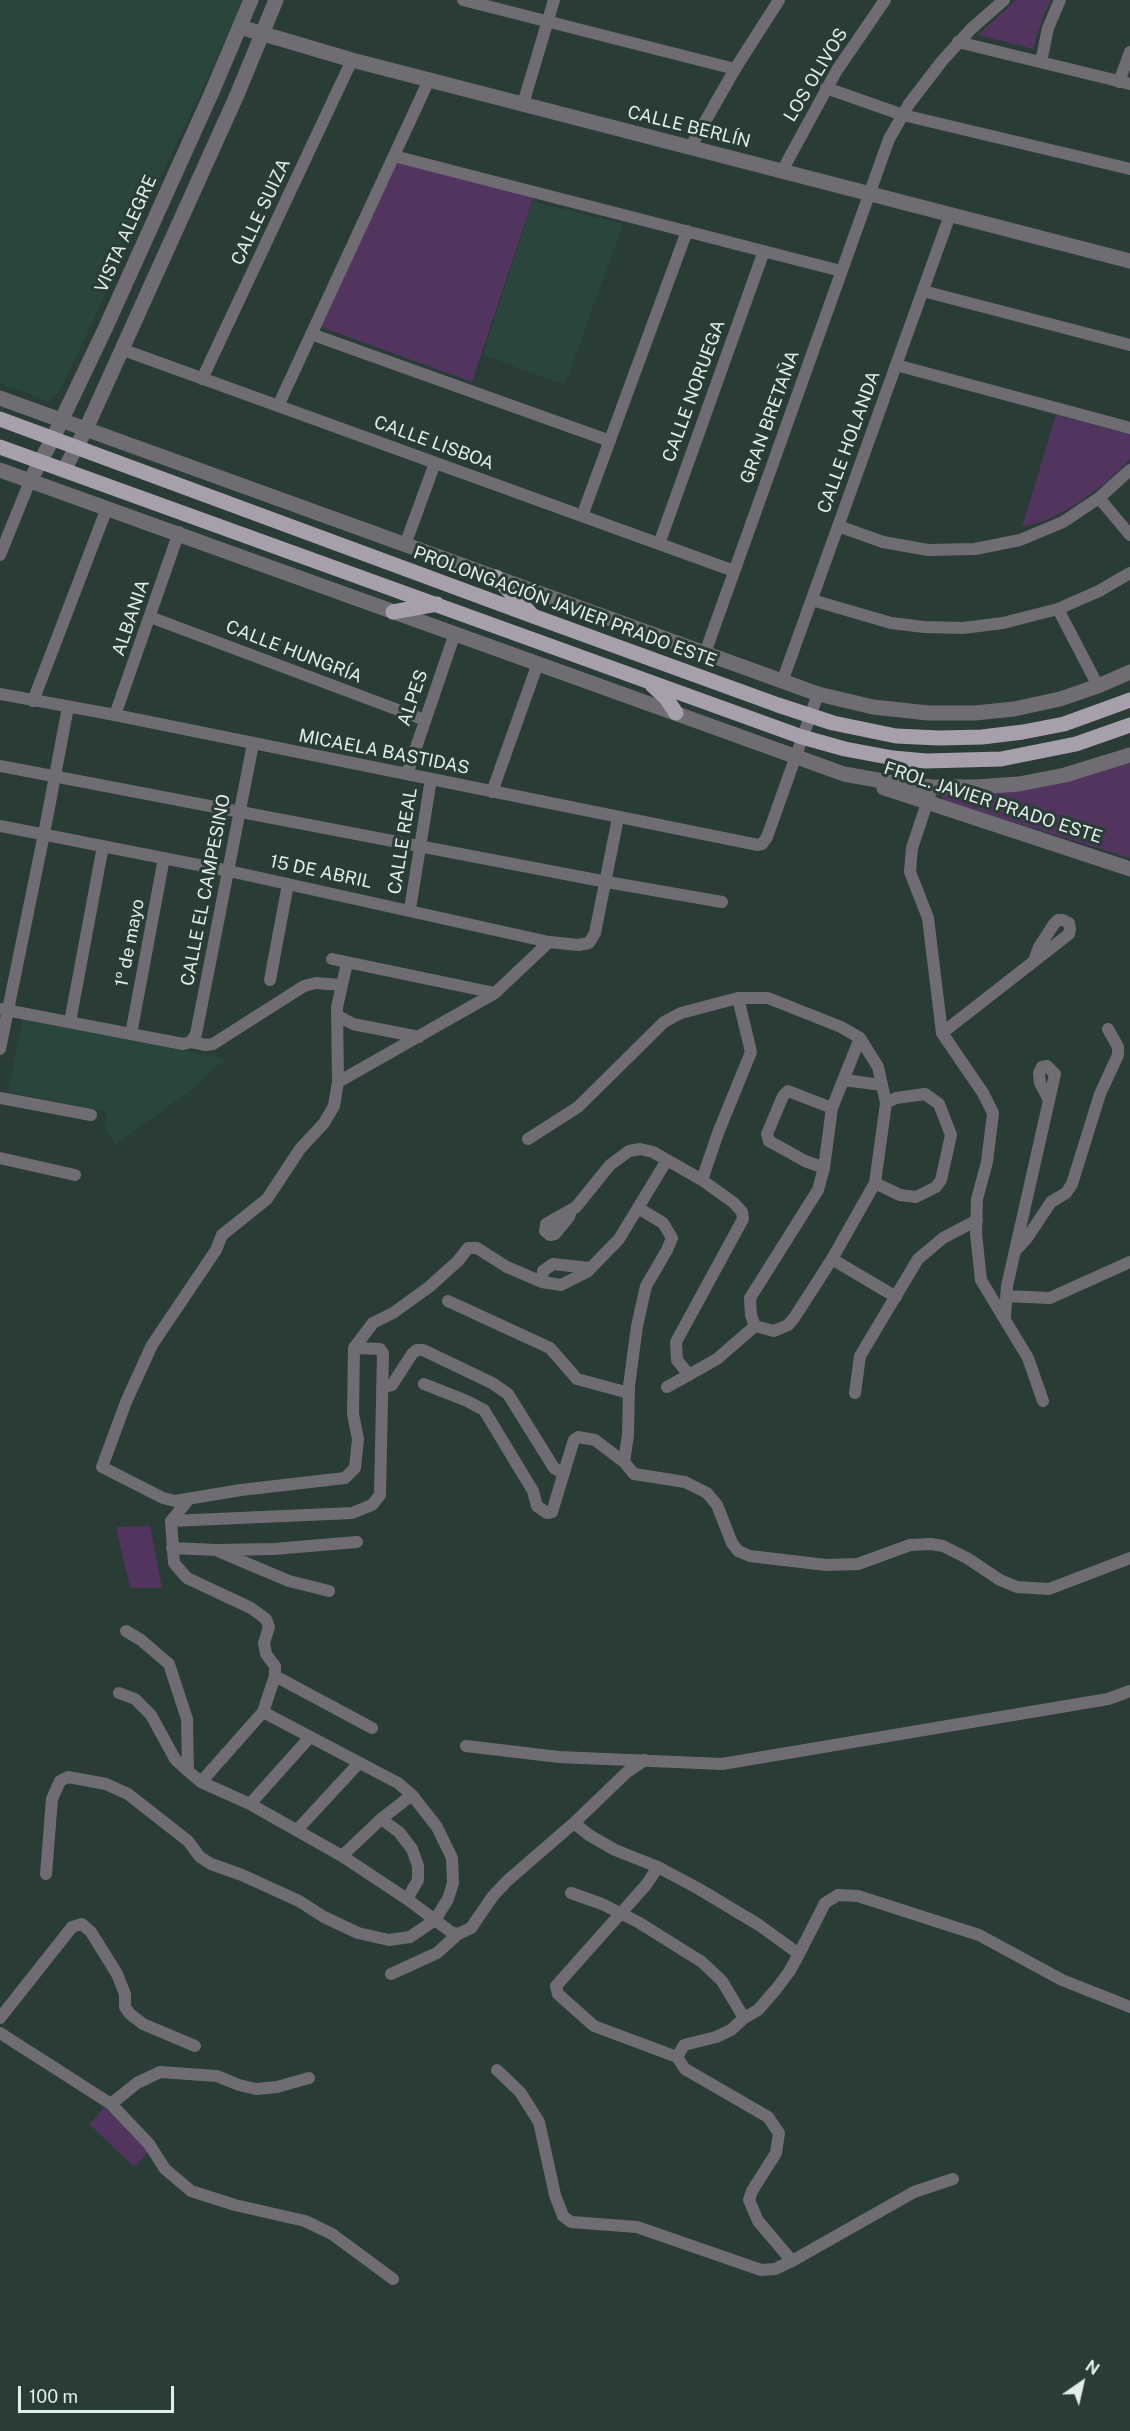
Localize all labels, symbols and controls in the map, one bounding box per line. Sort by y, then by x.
street label: LOS OLIVOS [780,24,852,126]
street label: CALLE BERLÍN [625,101,753,153]
street label: CALLE SUIZA [227,155,295,269]
street label: VISTA ALEGRE [90,172,162,296]
street label: CALLE NORUEGA [658,317,730,465]
street label: GRAN BRETAÑA [736,347,804,487]
street label: CALLE HOLANDA [813,368,885,516]
street label: CALLE LISBOA [371,411,497,475]
street label: PROLONGACIÓN JAVIER PRADO ESTE [410,542,720,672]
street label: ALBANIA [108,577,154,659]
street label: CALLE HUNGRÍA [223,616,365,688]
street label: ALPES [393,667,433,729]
street label: MICAELA BASTIDAS [297,725,471,779]
street label: FROL. JAVIER PRADO ESTE [881,757,1105,849]
street label: CALLE REAL [384,786,422,896]
street label: CALLE EL CAMPESINO [177,792,235,988]
street label: 15 DE ABRIL [268,851,374,893]
street label: 1º de mayo [111,897,149,989]
north arrow [1052,2353,1112,2413]
text: N [1082,2356,1103,2379]
scale bar [21,2374,177,2412]
text: 100 m [29,2386,78,2407]

